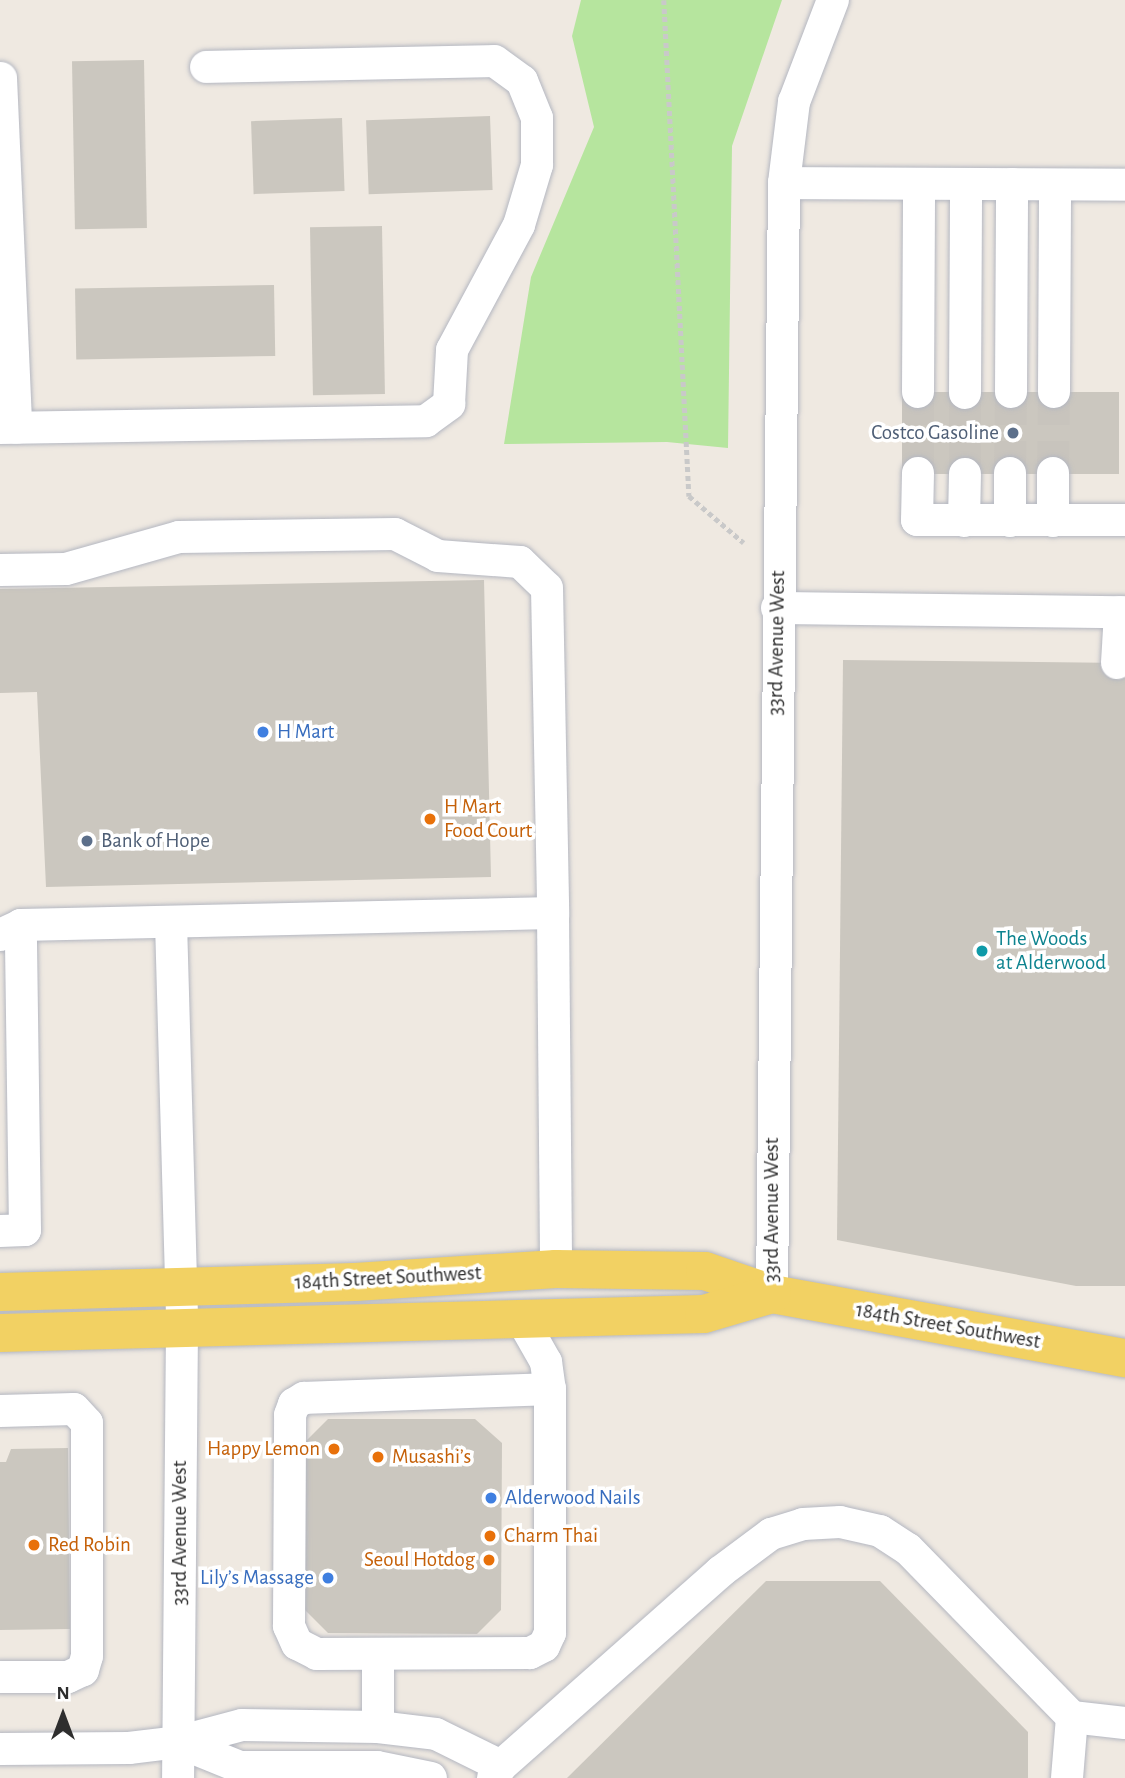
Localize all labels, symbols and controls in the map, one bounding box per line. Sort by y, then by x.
place label: Costco Gasoline [871,420,999,446]
marker: Costco Gasoline [1005,425,1021,441]
street label: 33rd Avenue West [763,570,791,716]
place label: H Mart [277,719,334,745]
marker: H Mart [255,724,271,740]
place label: H Mart Food Court [444,794,532,844]
marker: H Mart Food Court [422,811,438,827]
place label: Bank of Hope [101,828,210,854]
marker: Bank of Hope [79,833,95,849]
place label: The Woods at Alderwood [996,926,1106,976]
marker: The Woods at Alderwood [974,943,990,959]
street label: 33rd Avenue West [759,1137,785,1283]
street label: 184th Street Southwest [294,1261,482,1295]
street label: 184th Street Southwest [854,1297,1042,1355]
place label: Happy Lemon [207,1436,320,1462]
marker: Happy Lemon [326,1441,342,1457]
place label: Musashi’s [392,1444,471,1470]
marker: Musashi’s [370,1449,386,1465]
street label: 33rd Avenue West [167,1460,193,1606]
place label: Alderwood Nails [505,1485,640,1511]
marker: Alderwood Nails [483,1490,499,1506]
place label: Charm Thai [504,1523,598,1549]
marker: Charm Thai [482,1528,498,1544]
place label: Red Robin [48,1532,131,1558]
marker: Red Robin [26,1537,42,1553]
place label: Seoul Hotdog [364,1547,475,1573]
marker: Seoul Hotdog [481,1552,497,1568]
place label: Lily’s Massage [200,1565,314,1591]
marker: Lily’s Massage [320,1570,336,1586]
north arrow [28,1680,98,1750]
text: N [56,1684,70,1703]

